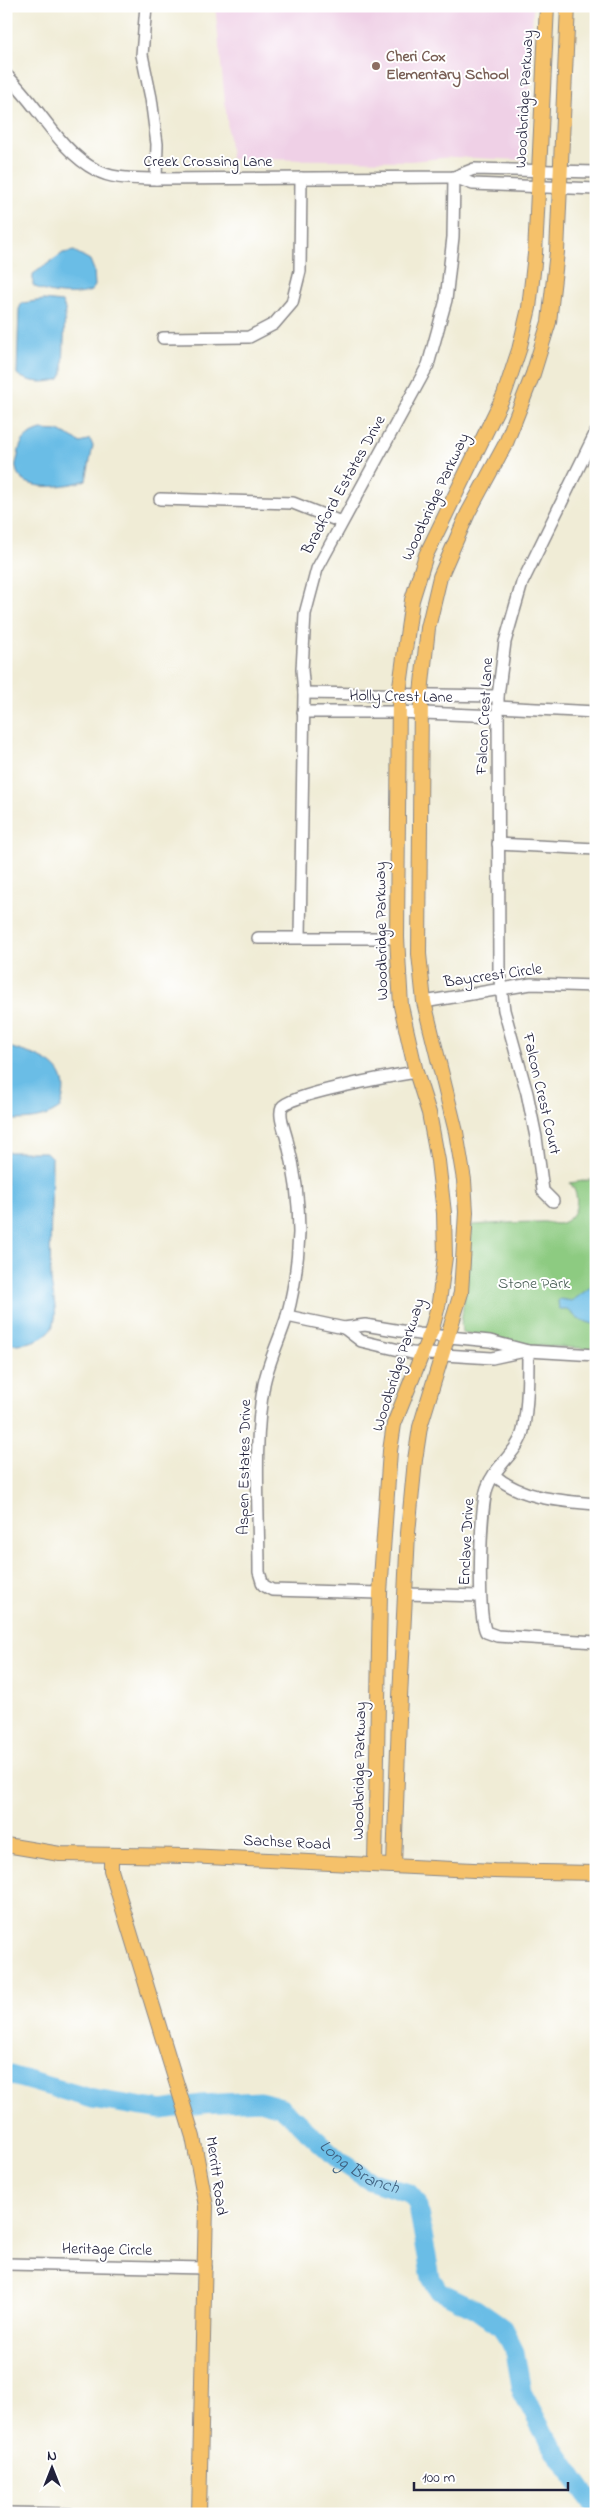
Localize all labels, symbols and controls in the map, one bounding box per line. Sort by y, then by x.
street label: Woodbridge Parkway [509,29,541,169]
place label: Cheri Cox Elementary School [386,45,509,88]
marker: Cheri Cox Elementary School [370,60,382,72]
street label: Creek Crossing Lane [143,150,273,174]
street label: Bradford Estates Drive [295,410,393,560]
street label: Woodbridge Parkway [396,429,476,565]
street label: Falcon Crest Lane [470,656,500,776]
street label: Holly Crest Lane [349,684,454,710]
street label: Woodbridge Parkway [369,861,395,1001]
street label: Baycrest Circle [441,957,545,995]
street label: Falcon Crest Court [515,1030,567,1158]
park label: Stone Park [498,1272,571,1296]
street label: Woodbridge Parkway [366,1295,432,1435]
street label: Aspen Estates Drive [232,1398,258,1535]
street label: Enclave Drive [453,1497,481,1586]
street label: Woodbridge Parkway [347,1701,373,1841]
street label: Sachse Road [243,1829,331,1857]
street label: Merritt Road [199,2135,233,2217]
water label: Long Branch [313,2135,402,2202]
street label: Heritage Circle [62,2237,153,2263]
north arrow [28,2442,78,2492]
text: N [47,2446,57,2467]
scale bar [414,2460,568,2492]
text: 100 m [422,2467,455,2489]

